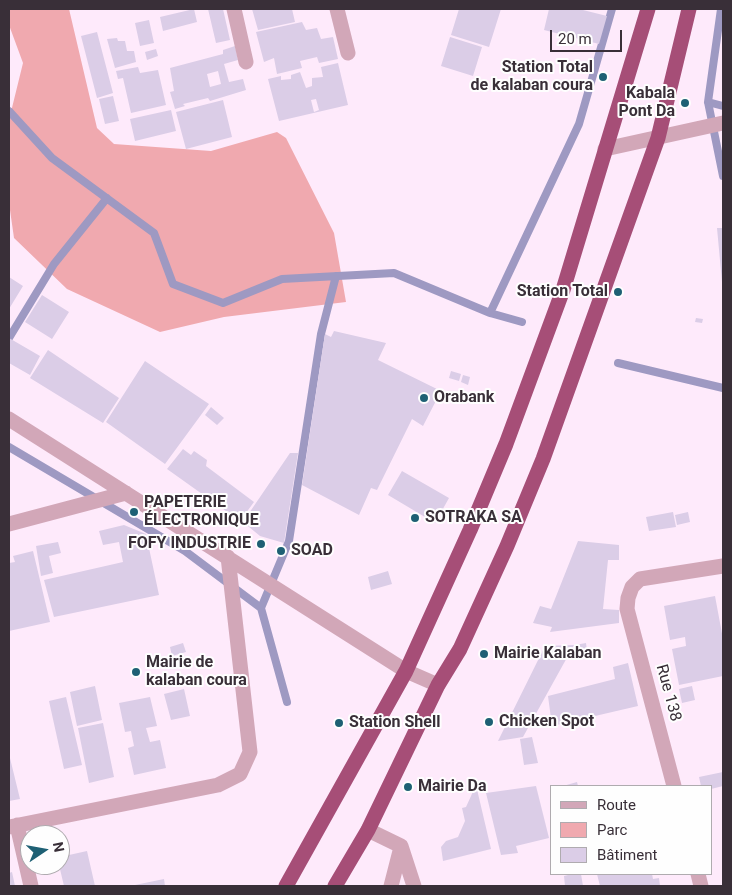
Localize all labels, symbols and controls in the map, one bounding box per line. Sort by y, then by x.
scale bar [552,20,624,52]
text: 20 m [558,30,592,48]
place label: Station Total de kalaban coura [470,58,593,96]
marker: Station Total de kalaban coura [597,71,609,83]
place label: Kabala Pont Da [618,84,675,122]
marker: Kabala Pont Da [679,97,691,109]
place label: Station Total [517,282,608,302]
marker: Station Total [612,286,624,298]
place label: Orabank [434,388,494,408]
marker: Orabank [418,392,430,404]
place label: PAPETERIE ÉLECTRONIQUE [144,493,259,531]
marker: PAPETERIE ÉLECTRONIQUE [128,506,140,518]
place label: SOTRAKA SA [425,508,522,528]
marker: SOTRAKA SA [409,512,421,524]
place label: FOFY INDUSTRIE [128,534,251,554]
marker: FOFY INDUSTRIE [255,538,267,550]
place label: SOAD [291,541,333,561]
marker: SOAD [275,545,287,557]
place label: Mairie Kalaban [494,644,602,664]
marker: Mairie Kalaban [478,648,490,660]
place label: Mairie de kalaban coura [146,653,247,691]
street label: Rue 138 [651,662,685,724]
marker: Mairie de kalaban coura [130,666,142,678]
place label: Chicken Spot [499,712,594,732]
place label: Station Shell [349,713,440,733]
marker: Chicken Spot [483,716,495,728]
marker: Station Shell [333,717,345,729]
place label: Mairie Da [418,777,486,797]
marker: Mairie Da [402,781,414,793]
legend [550,785,712,875]
text: Route [597,796,636,814]
text: Parc [597,821,627,839]
north arrow [20,825,70,875]
text: N [50,841,68,854]
text: Bâtiment [597,846,657,864]

